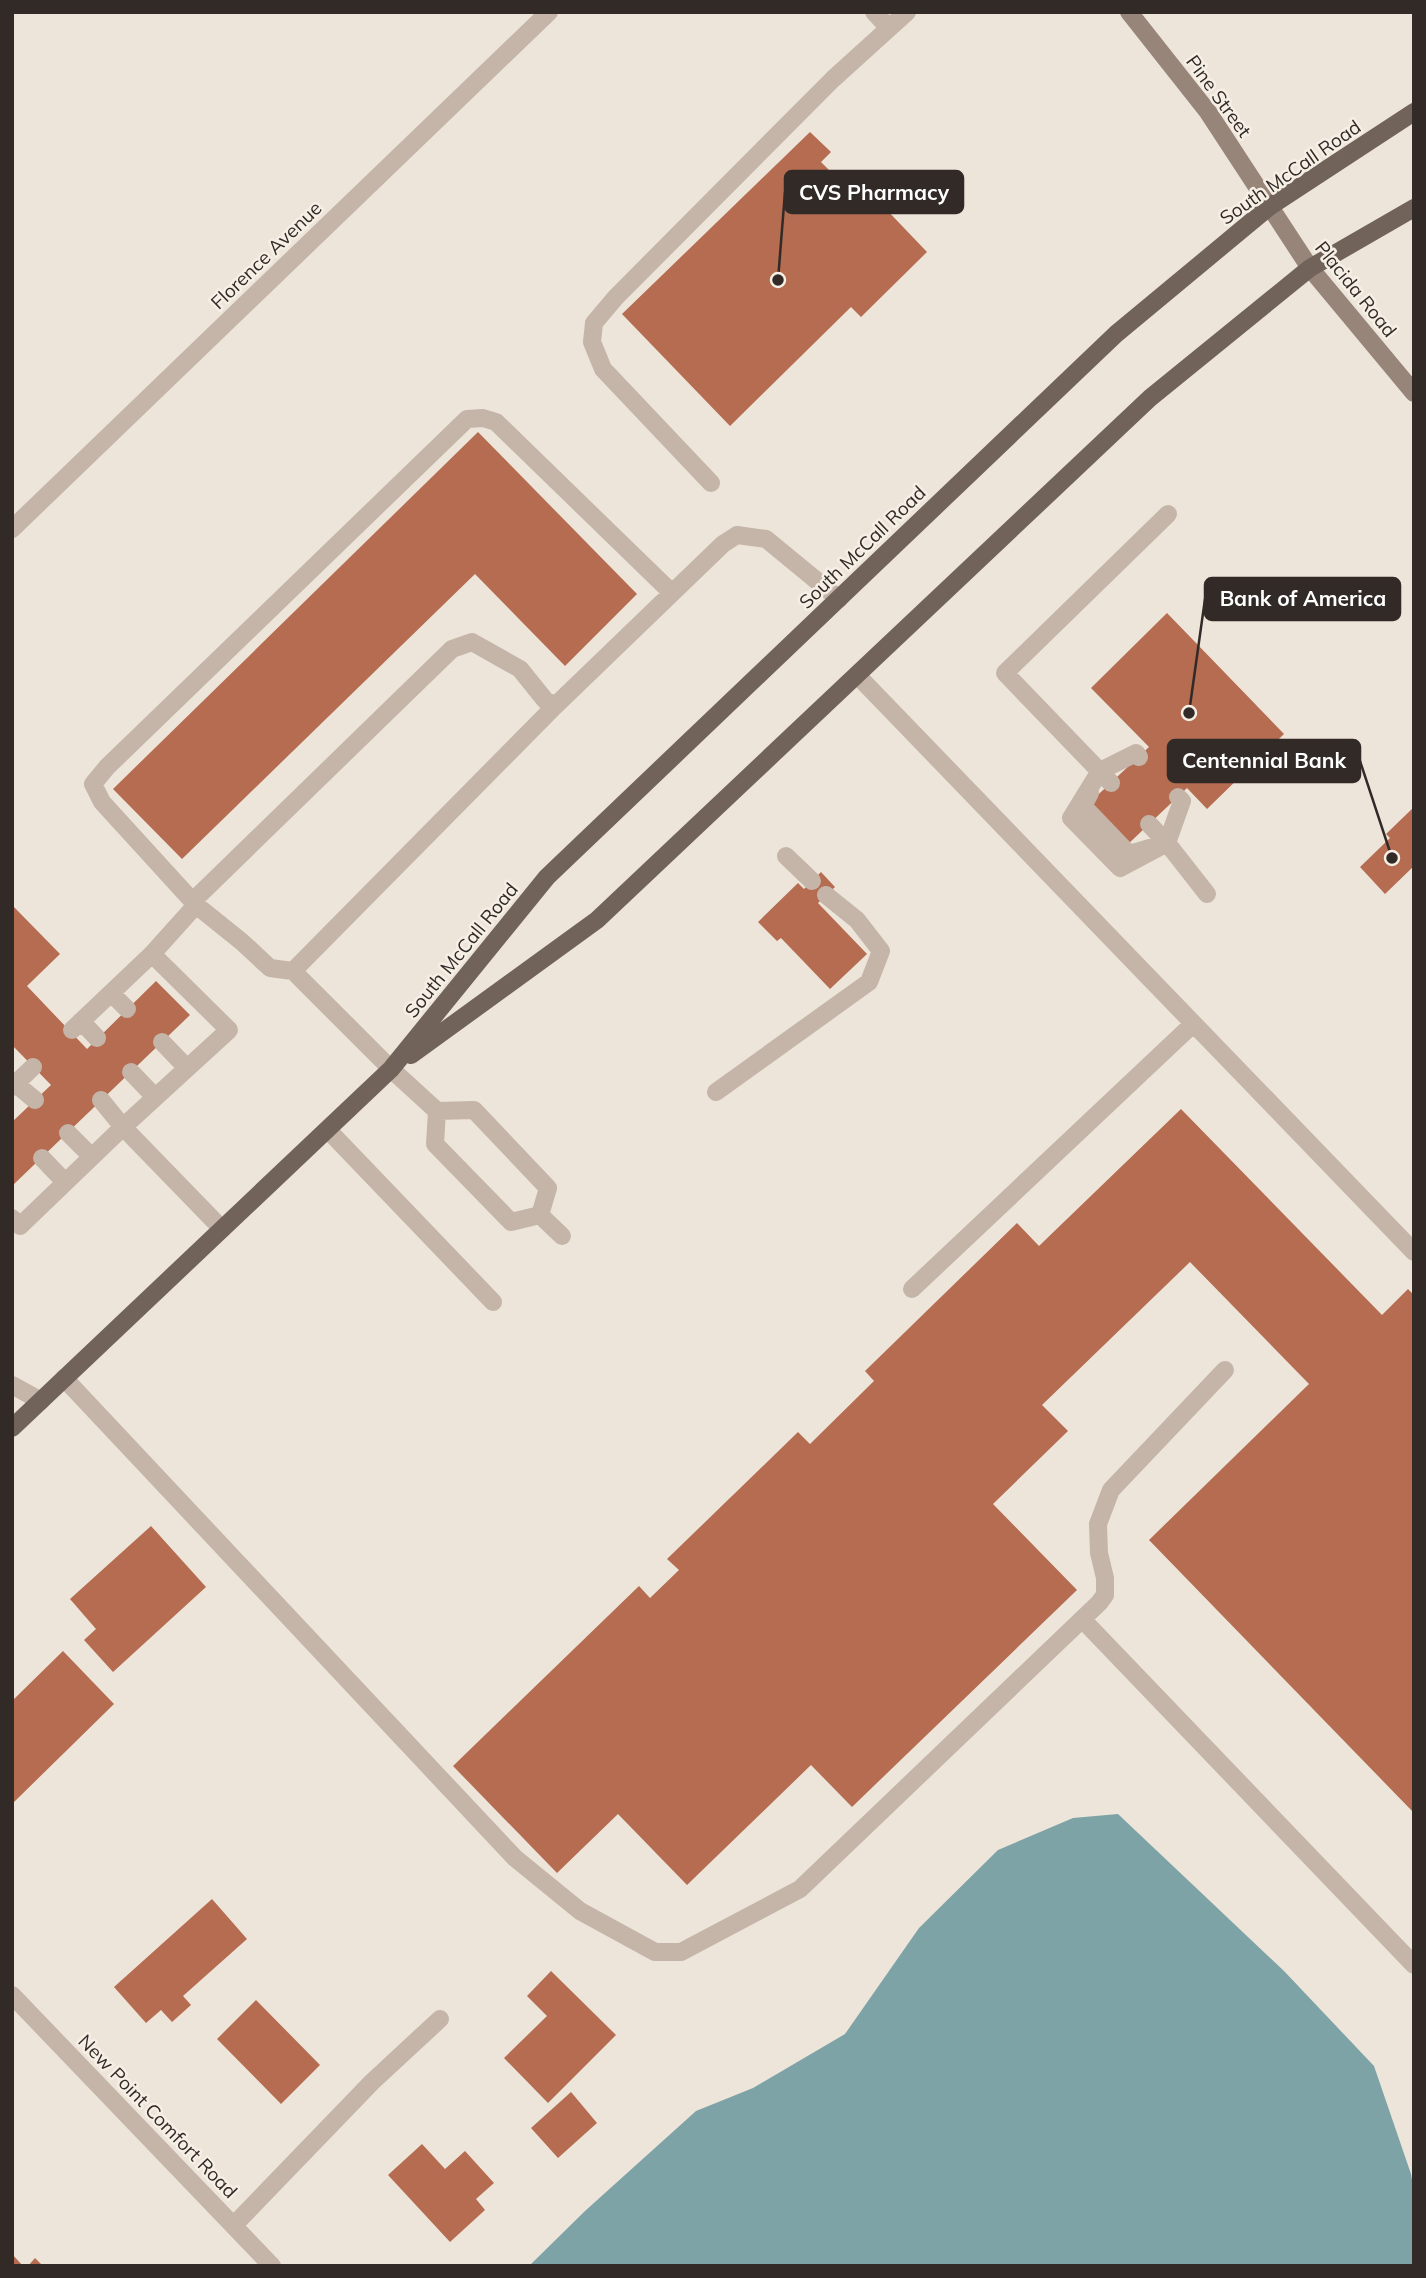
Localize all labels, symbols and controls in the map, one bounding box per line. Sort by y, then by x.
street label: Pine Street [1181,50,1257,142]
street label: South McCall Road [1215,114,1365,230]
callout: CVS Pharmacy [785,171,963,213]
text: CVS Pharmacy [799,179,950,205]
street label: Florence Avenue [206,196,326,314]
street label: Placida Road [1310,236,1402,342]
street label: South McCall Road [794,480,930,614]
callout: Bank of America [1205,578,1400,620]
text: Bank of America [1220,585,1386,611]
callout: Centennial Bank [1168,740,1360,782]
text: Centennial Bank [1182,747,1346,773]
street label: South McCall Road [399,878,523,1022]
street label: New Point Comfort Road [74,2029,242,2203]

